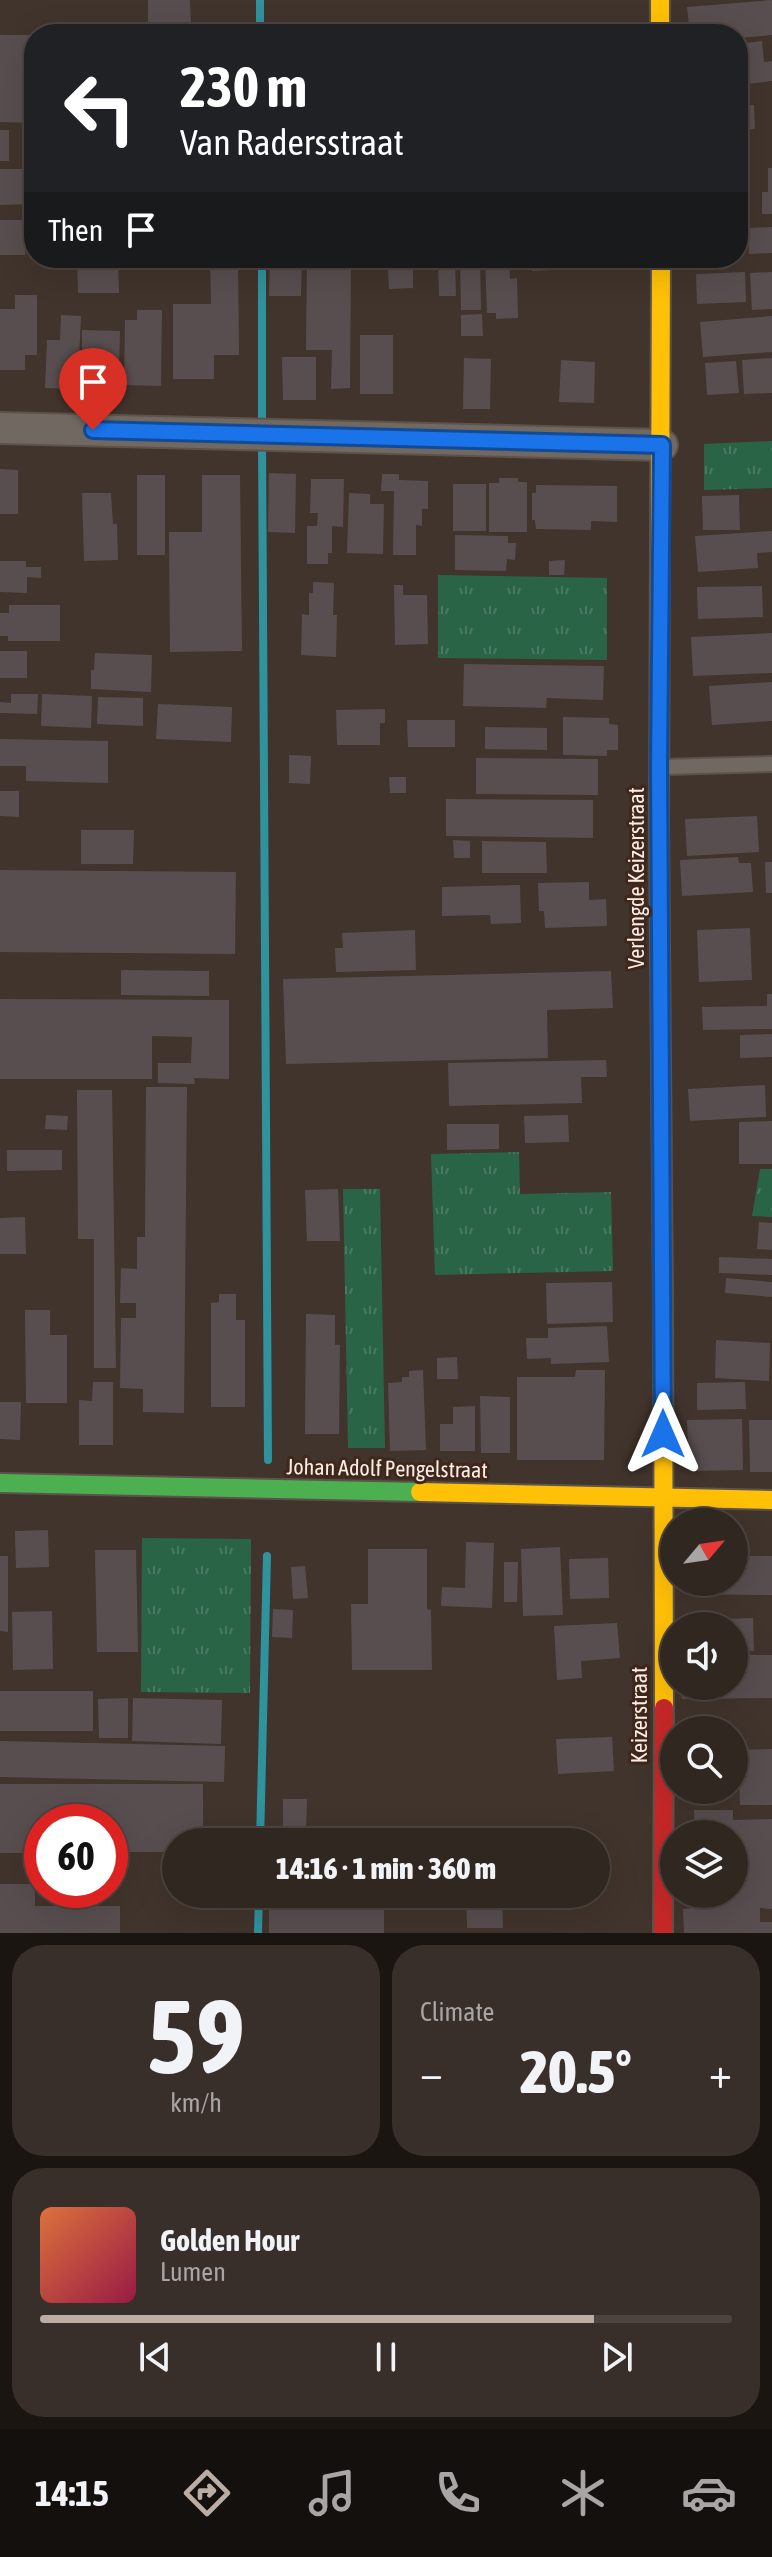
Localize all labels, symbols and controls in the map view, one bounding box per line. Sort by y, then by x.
text: 230 m [180,55,307,119]
icon: left [48,56,152,160]
text: Van Radersstraat [180,121,404,163]
icon: arrive [119,208,163,252]
text: Then [48,213,103,247]
pin [59,348,127,430]
icon: arrive [71,360,115,404]
street label: Verlengde Keizerstraat [623,787,649,969]
position arrow [621,1392,705,1476]
street label: Johan Adolf Pengelstraat [286,1453,488,1483]
north arrow [660,1508,748,1596]
map controls [660,1508,748,1908]
button: sound [660,1612,748,1700]
street label: Keizerstraat [626,1667,652,1763]
button: search [660,1716,748,1804]
speed limit sign: 60 [24,1804,128,1908]
button: layers [660,1820,748,1908]
text: 14:16 · 1 min · 360 m [276,1851,496,1885]
text: 59 [147,1976,245,2095]
text: Climate [420,1997,494,2027]
text: 20.5° [520,2037,632,2106]
text: − [420,2047,443,2097]
text: + [709,2047,732,2097]
text: km/h [170,2088,222,2118]
text: Golden Hour [160,2223,299,2257]
text: Lumen [160,2257,226,2287]
icon: previous [133,2335,177,2379]
icon: pause [364,2335,408,2379]
icon: next [595,2335,639,2379]
icon: directions [179,2465,235,2521]
icon: music [304,2465,360,2521]
icon: phone [430,2465,486,2521]
icon: climate [555,2465,611,2521]
icon: car [681,2465,737,2521]
text: 14:15 [35,2472,109,2514]

